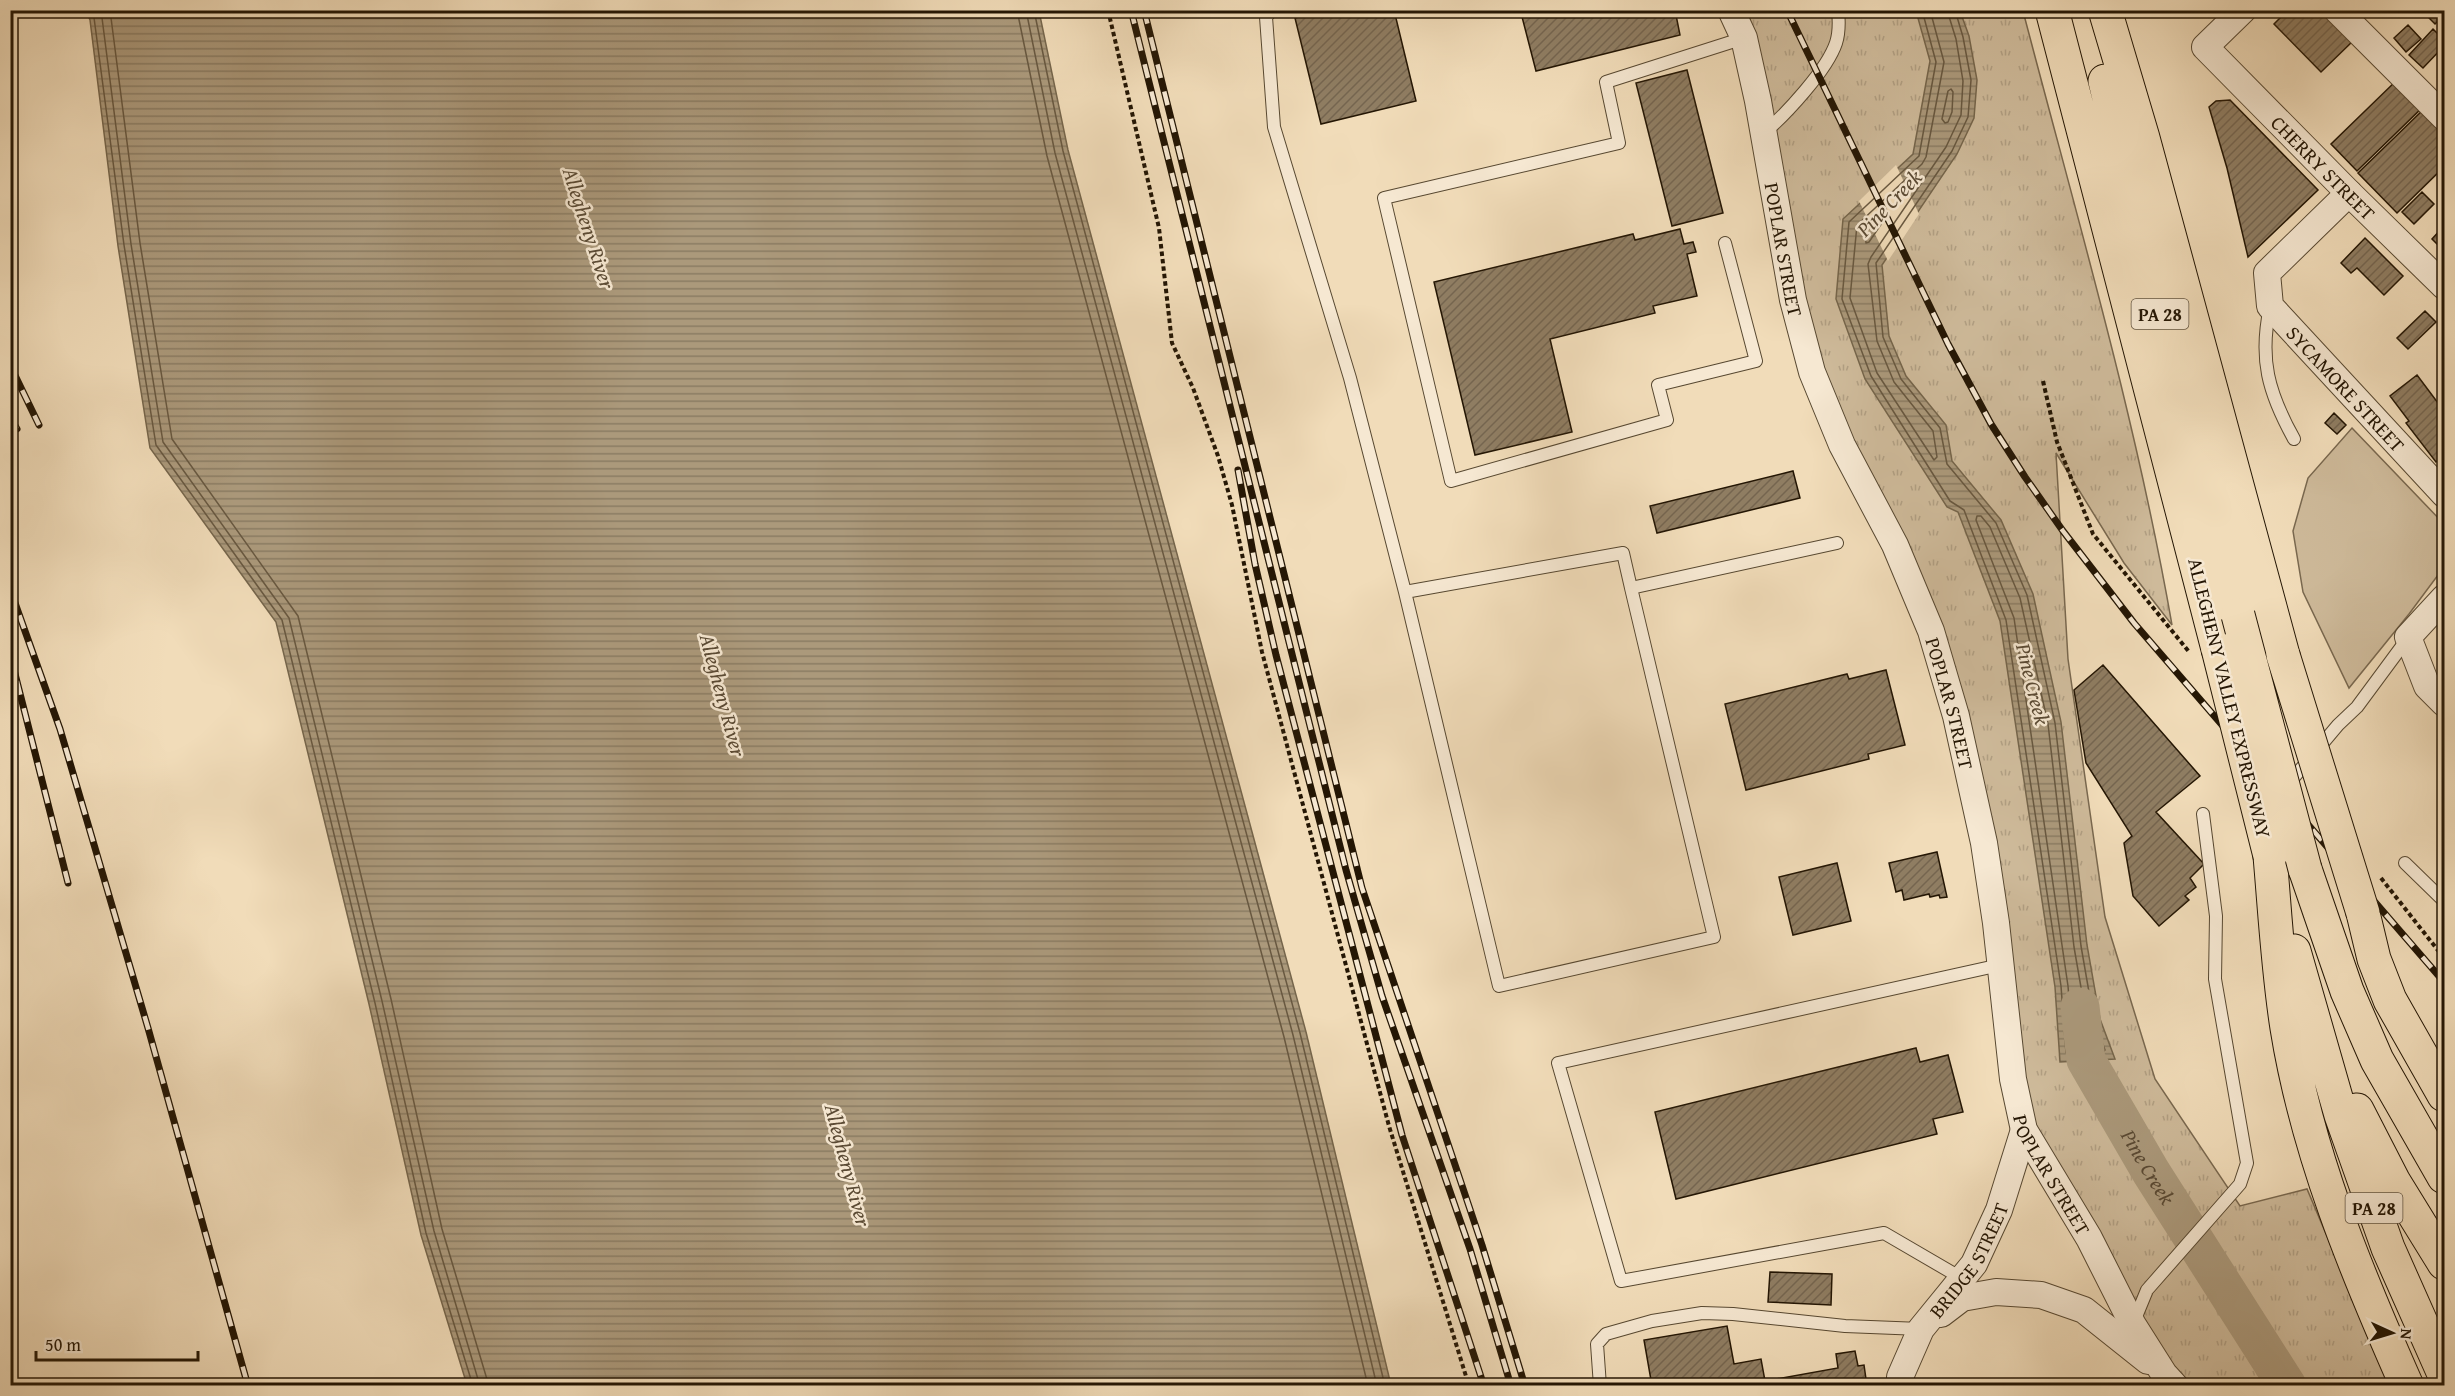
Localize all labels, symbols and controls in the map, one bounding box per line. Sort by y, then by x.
street label: CHERRY STREET [2265,108,2383,226]
water label: Allegheny River [555,162,624,294]
water label: Pine Creek [1848,162,1929,244]
street label: POPLAR STREET [1758,180,1811,319]
road number: PA 28 [2132,299,2188,329]
street label: SYCAMORE STREET [2280,319,2412,458]
street label: ALLEGHENY VALLEY EXPRESSWAY [2181,555,2279,841]
water label: Allegheny River [691,629,755,761]
street label: POPLAR STREET [1919,634,1982,772]
water label: Pine Creek [2008,639,2058,728]
water label: Allegheny River [816,1099,880,1231]
street label: POPLAR STREET [2007,1112,2098,1240]
water label: Pine Creek [2113,1122,2183,1211]
road number: PA 28 [2346,1193,2402,1223]
street label: BRIDGE STREET [1922,1199,2015,1324]
north arrow [2362,1303,2422,1363]
scale bar [36,1324,198,1362]
text: N [2395,1328,2419,1341]
text: 50 m [45,1331,81,1358]

